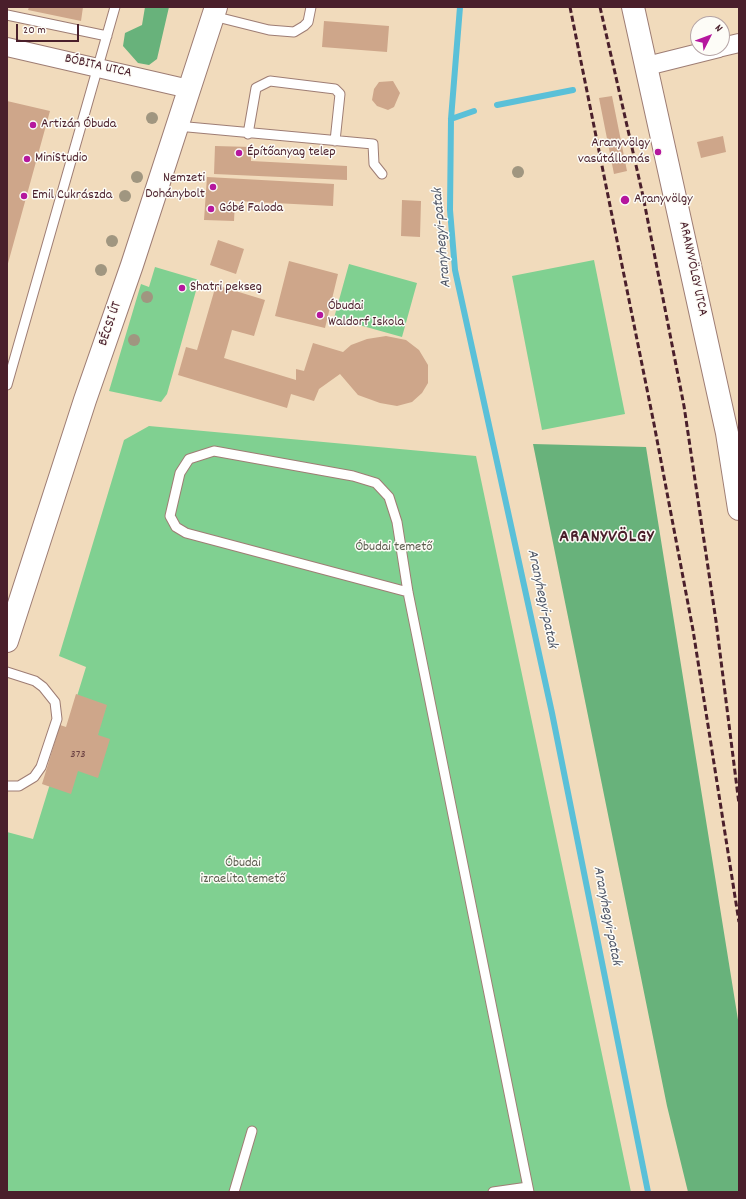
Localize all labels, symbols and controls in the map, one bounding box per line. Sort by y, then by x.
scale bar [18,16,81,42]
north arrow [690,16,730,56]
text: N [710,21,726,36]
text: 20 m [23,22,46,39]
street label: BÓBITA UTCA [63,51,133,83]
place label: Artizán Óbuda [41,117,116,133]
marker: Artizán Óbuda [28,120,38,130]
place label: Aranyvölgy vasútállomás [578,136,650,168]
place label: Építőanyag telep [247,145,336,161]
marker: Aranyvölgy vasútállomás [653,147,663,157]
marker: Építőanyag telep [234,148,244,158]
place label: MiniStudio [35,151,88,167]
marker: MiniStudio [22,154,32,164]
place label: Nemzeti Dohánybolt [145,171,205,204]
marker: Nemzeti Dohánybolt [208,182,218,192]
water label: Aranyhegyi-patak [430,187,456,289]
place label: Emil Cukrászda [32,188,112,204]
marker: Emil Cukrászda [19,191,29,201]
place label: Aranyvölgy [634,192,693,208]
marker: Aranyvölgy [619,194,631,206]
place label: Góbé Faloda [219,201,283,217]
marker: Góbé Faloda [206,204,216,214]
street label: ARANYVÖLGY UTCA [674,220,710,318]
place label: Shatri pekseg [190,280,262,296]
marker: Shatri pekseg [177,283,187,293]
place label: Óbudai Waldorf Iskola [328,299,404,332]
street label: BÉCSI ÚT [96,300,126,348]
marker: Óbudai Waldorf Iskola [315,310,325,320]
district label: ARANYVÖLGY [559,528,655,550]
park label: Óbudai temető [355,540,433,556]
water label: Aranyhegyi-patak [522,548,560,650]
house number: 373 [70,748,86,762]
park label: Óbudai izraelita temető [200,856,286,888]
water label: Aranyhegyi-patak [588,865,624,967]

